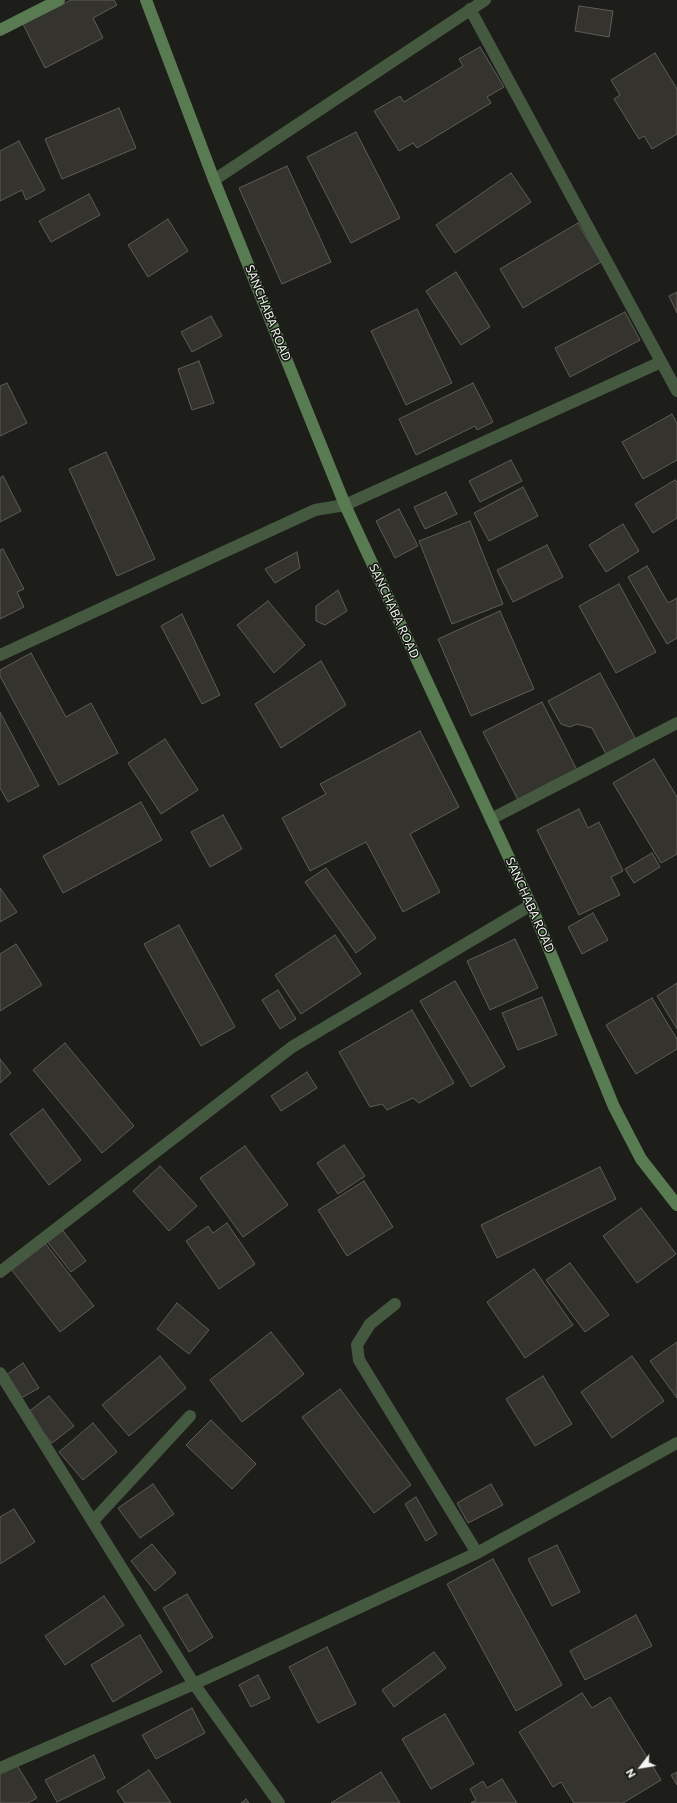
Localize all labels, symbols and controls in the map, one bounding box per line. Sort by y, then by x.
street label: SANCHABA ROAD [242,263,294,363]
street label: SANCHABA ROAD [366,561,422,661]
street label: SANCHABA ROAD [503,855,557,955]
north arrow [621,1747,661,1787]
text: N [623,1767,638,1780]

